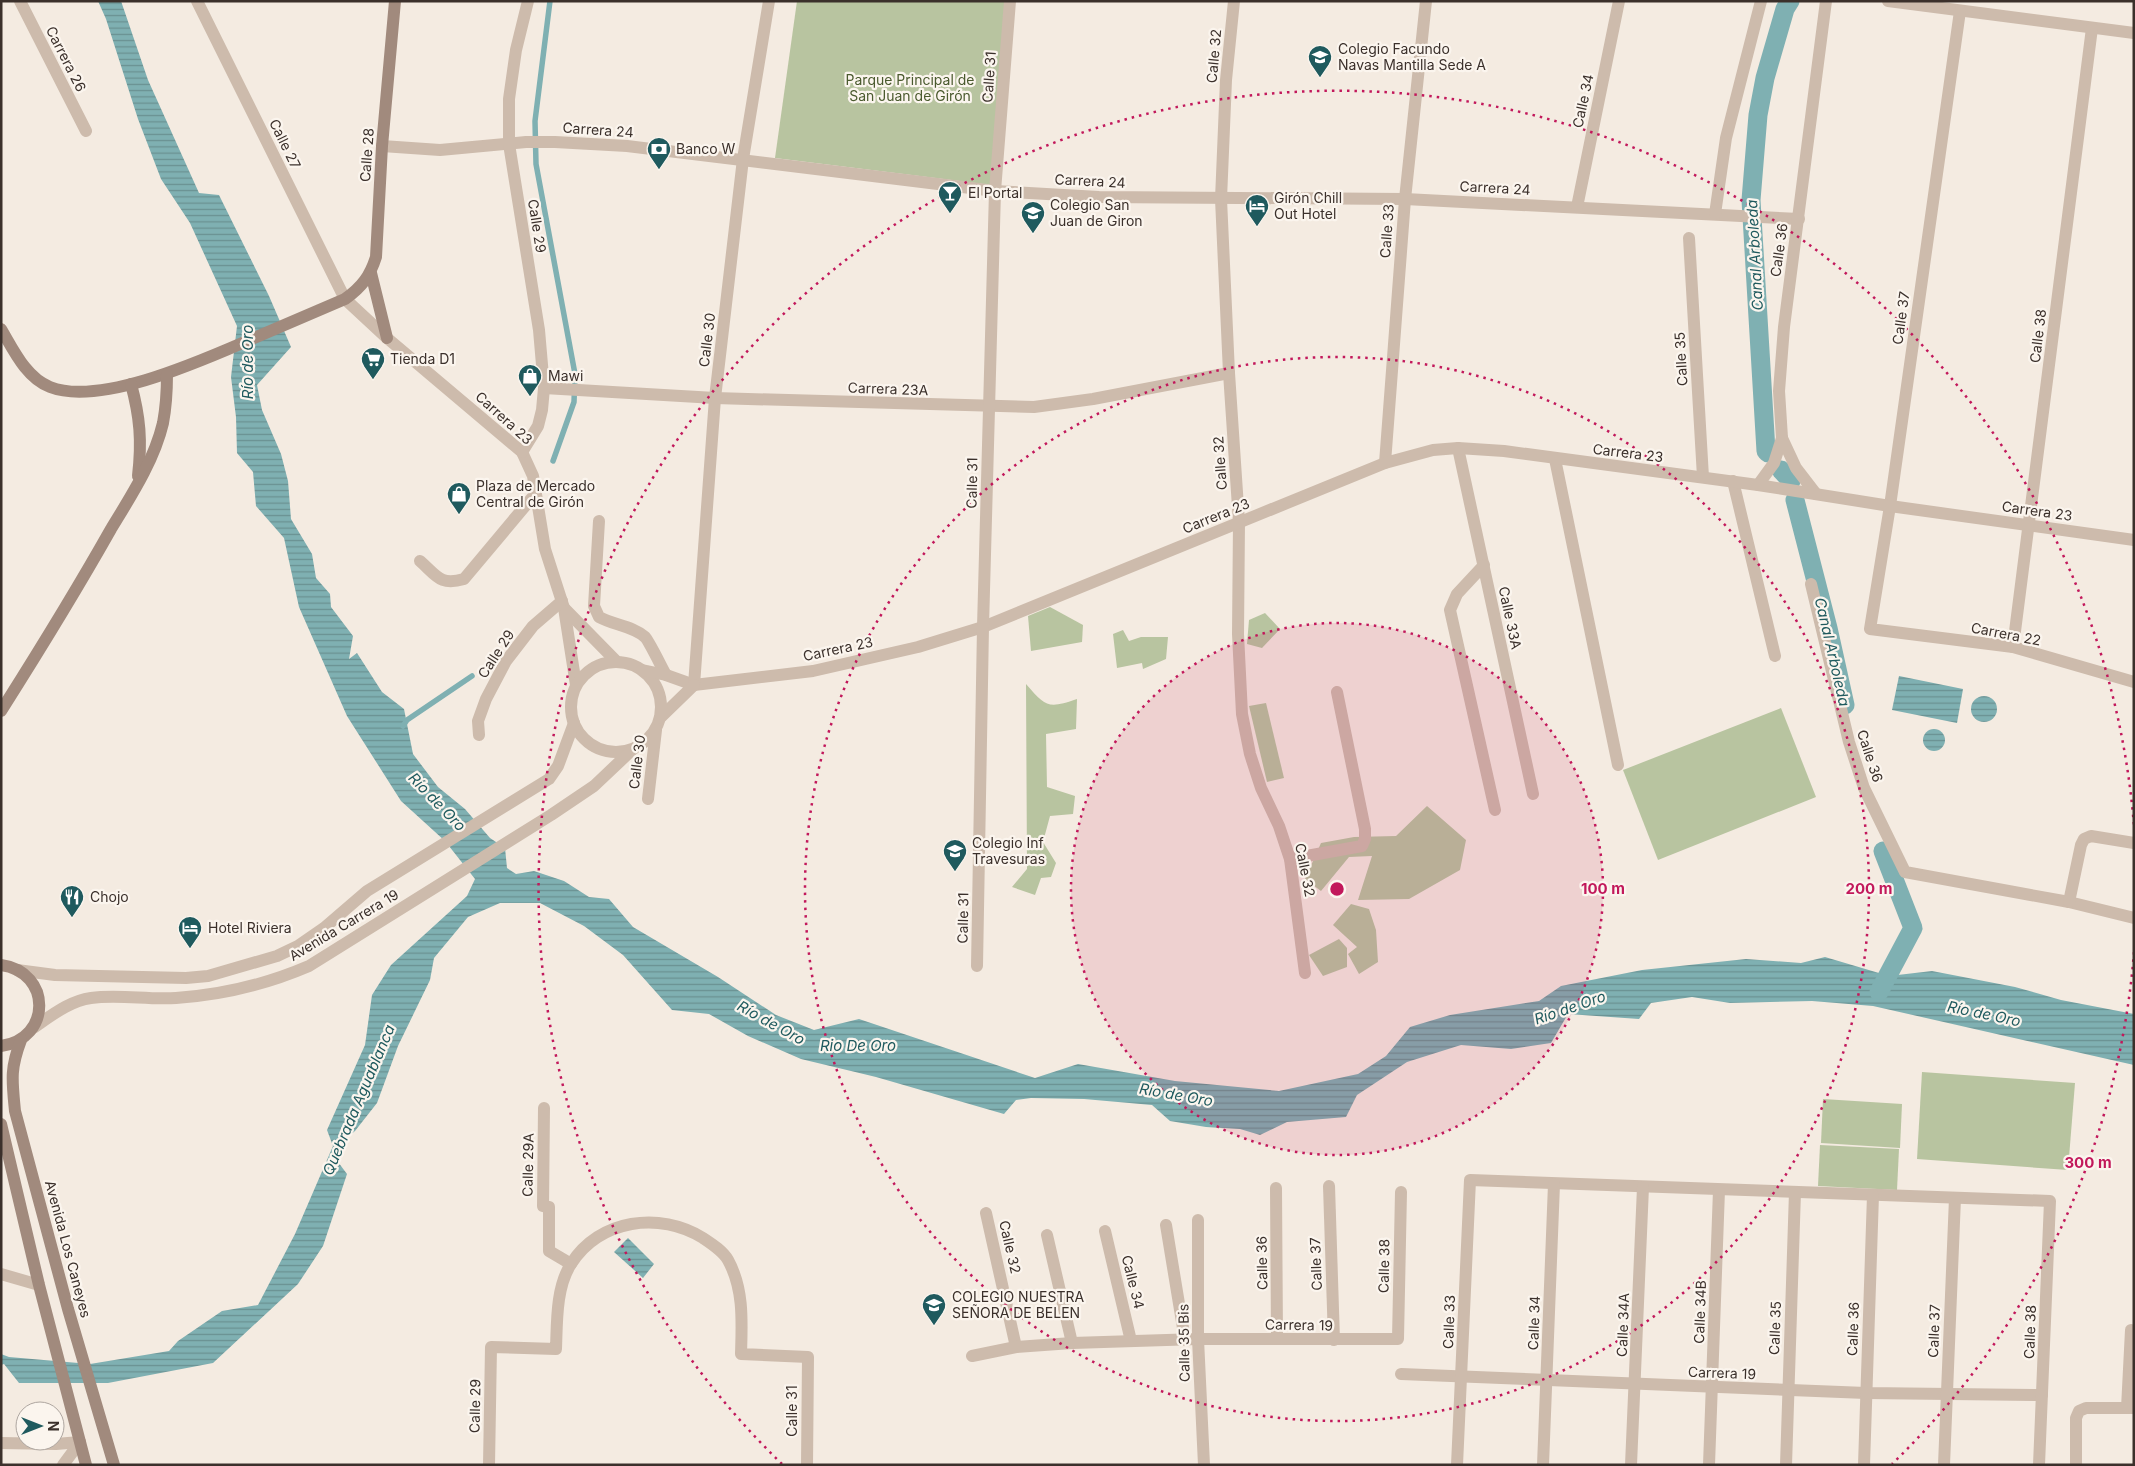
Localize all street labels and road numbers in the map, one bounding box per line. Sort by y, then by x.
street label: Carrera 26 [43,23,90,94]
street label: Calle 32 [1203,28,1224,84]
street label: Calle 31 [978,51,999,103]
street label: Calle 34 [1569,72,1597,129]
street label: Calle 27 [266,116,305,172]
street label: Carrera 24 [562,119,634,140]
street label: Calle 28 [356,127,377,183]
street label: Carrera 24 [1054,170,1126,191]
street label: Carrera 24 [1459,177,1531,198]
street label: Calle 29 [525,198,550,254]
street label: Calle 33 [1376,203,1397,259]
street label: Calle 36 [1766,222,1791,278]
street label: Calle 37 [1888,290,1913,346]
street label: Calle 38 [2026,308,2049,364]
street label: Calle 30 [695,312,718,368]
street label: Calle 35 [1671,332,1690,387]
street label: Carrera 23A [847,379,929,398]
street label: Carrera 23 [472,388,536,448]
street label: Calle 32 [1209,435,1230,491]
street label: Carrera 23 [1592,440,1664,465]
street label: Calle 31 [963,457,980,509]
street label: Carrera 23 [1180,494,1252,537]
street label: Carrera 23 [2001,497,2073,524]
street label: Calle 33A [1496,585,1526,651]
street label: Carrera 22 [1970,618,2043,649]
street label: Calle 29 [474,626,517,681]
street label: Carrera 23 [801,633,874,664]
street label: Calle 36 [1854,727,1887,784]
street label: Calle 30 [625,734,648,790]
street label: Calle 32 [1292,842,1319,898]
street label: Avenida Carrera 19 [286,885,402,964]
street label: Calle 31 [954,892,971,944]
street label: Calle 29A [518,1133,537,1197]
street label: Avenida Los Caneyes [42,1178,95,1319]
street label: Calle 32 [996,1219,1025,1275]
street label: Calle 36 [1253,1236,1270,1290]
street label: Calle 37 [1306,1237,1325,1291]
street label: Calle 38 [1375,1239,1392,1293]
street label: Calle 34 [1119,1253,1148,1310]
street label: Calle 34B [1690,1280,1709,1344]
street label: Calle 34A [1613,1292,1632,1357]
street label: Calle 33 [1439,1295,1458,1349]
street label: Calle 34 [1524,1295,1543,1351]
street label: Calle 35 [1765,1301,1784,1355]
street label: Calle 36 [1843,1302,1862,1356]
street label: Calle 35 Bis [1174,1304,1193,1382]
street label: Calle 37 [1924,1304,1943,1358]
street label: Calle 38 [2020,1305,2039,1359]
street label: Carrera 19 [1265,1315,1333,1334]
street label: Carrera 19 [1688,1363,1756,1382]
street label: Calle 29 [466,1379,483,1433]
street label: Calle 31 [783,1385,800,1437]

